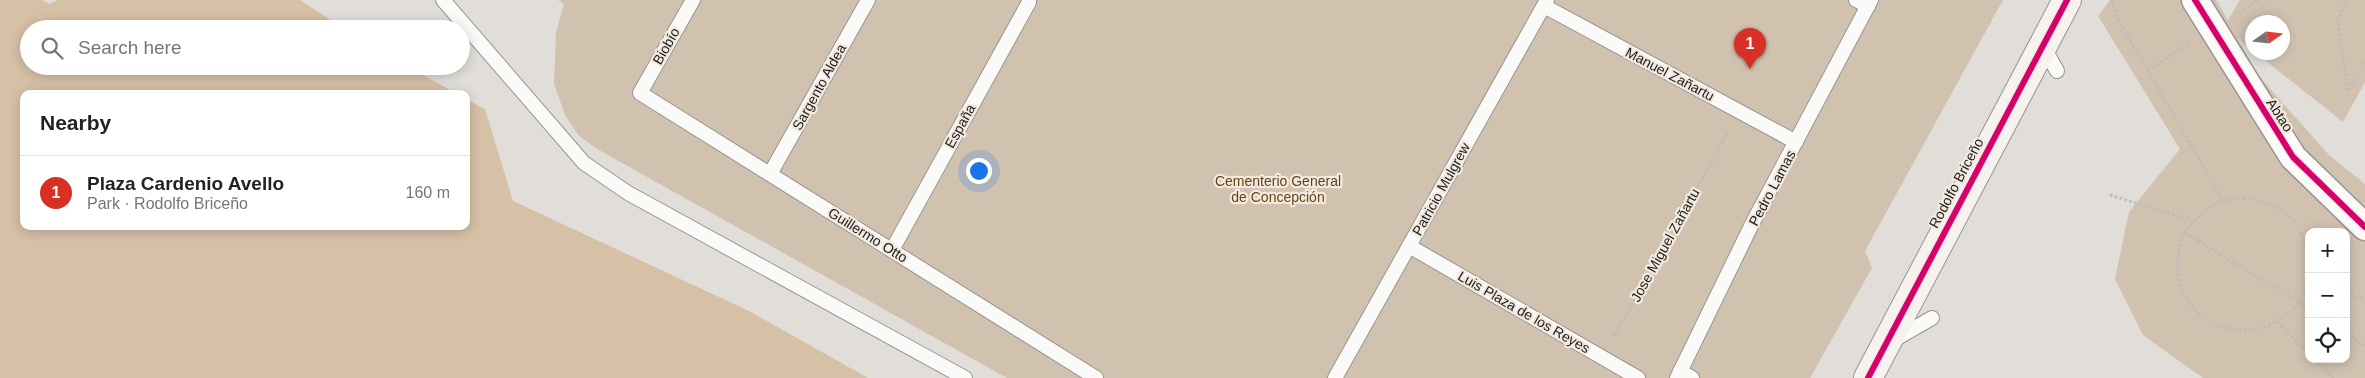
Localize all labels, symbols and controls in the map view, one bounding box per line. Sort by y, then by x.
north arrow [2245,15,2290,60]
search box [20,20,470,75]
street label: Biobío [649,25,683,67]
pin: 1 [1734,28,1766,69]
icon: search [38,34,66,62]
text: Search here [78,37,182,58]
street label: Sargento Aldea [789,41,849,133]
street label: Manuel Zañartu [1623,44,1717,104]
street label: Abtao [2263,95,2297,135]
street label: España [941,101,979,151]
text: Nearby [40,111,111,134]
street label: Rodolfo Briceño [1926,135,1987,231]
street label: Patricio Mulgrew [1409,139,1474,238]
street label: Pedro Lamas [1745,147,1799,229]
your location [966,158,992,184]
text: Plaza Cardenio Avello [87,173,284,194]
park label: Cementerio General de Concepción [1215,173,1341,205]
text: 1 [52,184,60,201]
text: 160 m [406,184,450,201]
street label: Jose Miguel Zañartu [1627,186,1703,304]
text: Park · Rodolfo Briceño [87,195,248,212]
street label: Guillermo Otto [825,204,911,266]
map controls [2305,228,2350,363]
button: + [2305,228,2350,273]
street label: Luis Plaza de los Reyes [1455,268,1593,356]
button: − [2305,273,2350,318]
button: locate [2305,318,2350,363]

